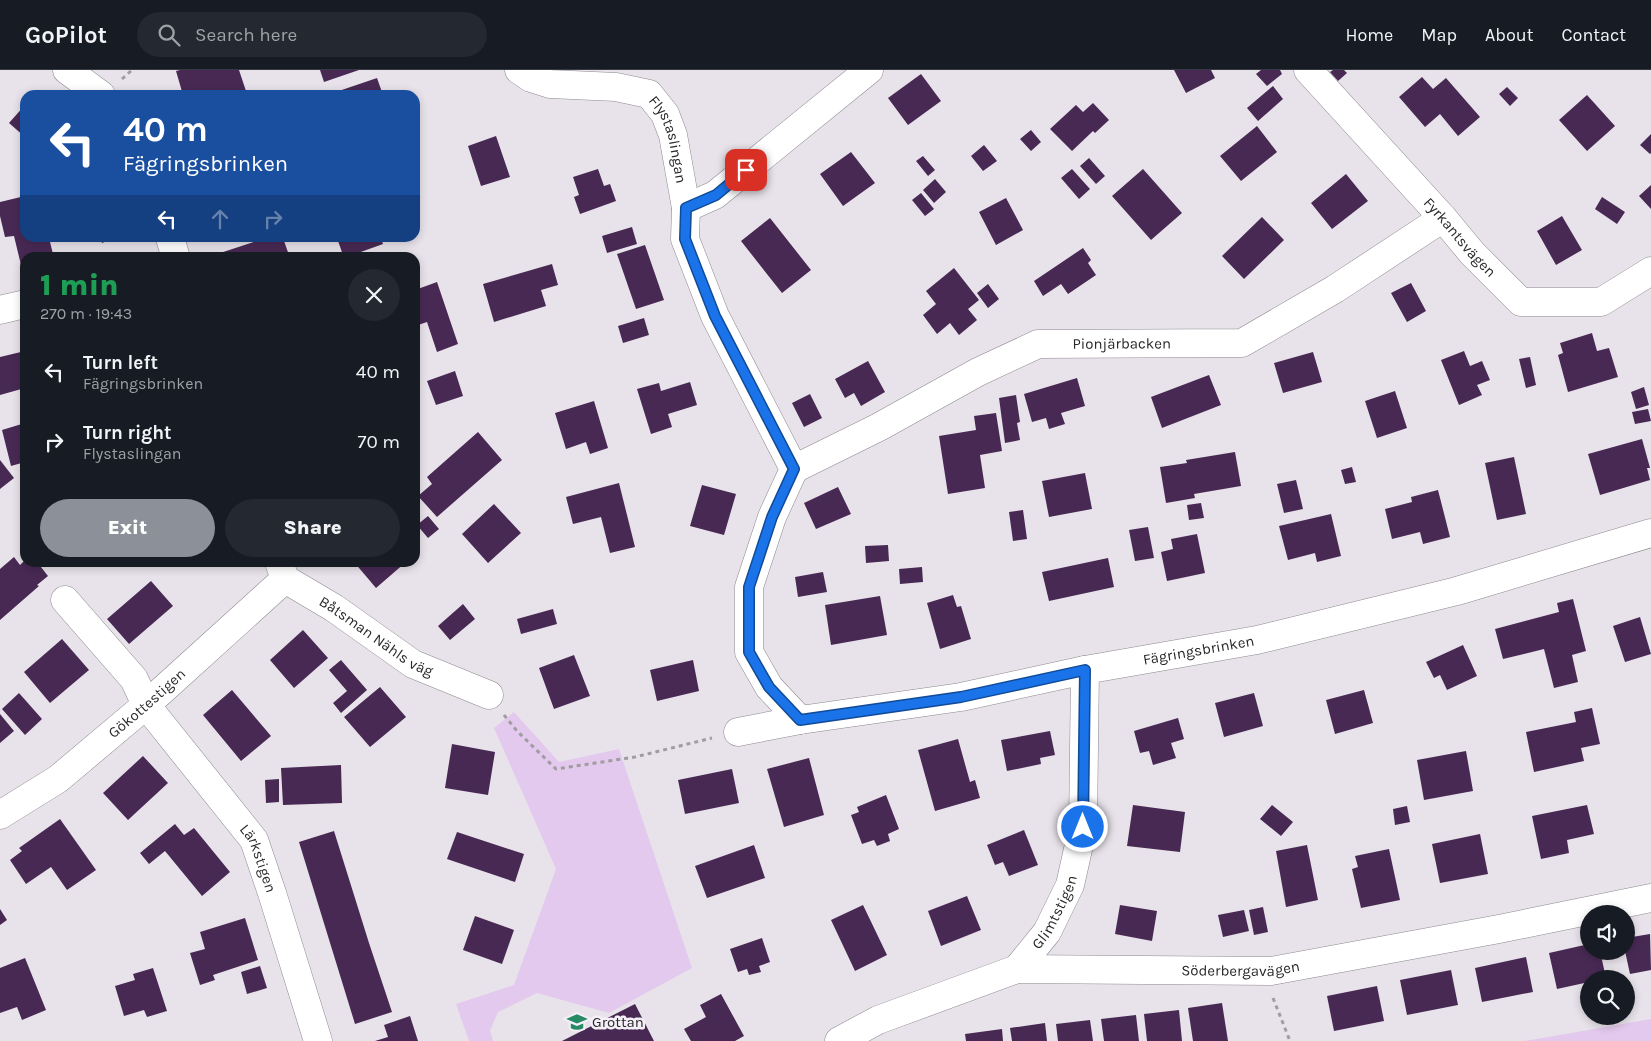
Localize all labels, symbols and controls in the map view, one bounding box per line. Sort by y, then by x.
search box [137,12,487,57]
text: GoPilot [25,21,107,49]
icon: search [155,21,183,49]
text: Search here [195,24,297,46]
text: Home [1345,24,1393,46]
text: Map [1421,24,1457,46]
text: About [1485,24,1534,46]
text: Contact [1562,24,1626,46]
street label: Flystaslingan [645,92,690,185]
text: 40 m [123,109,208,150]
icon: left [40,110,105,175]
pin [725,149,767,191]
text: Fägringsbrinken [123,151,288,177]
icon: arrive [732,156,760,184]
street label: Fyrkantsvägen [1420,194,1500,281]
icon: left [153,205,181,233]
icon: ahead [206,205,234,233]
icon: right [259,205,287,233]
text: 1 min [40,267,119,303]
button: close [348,269,400,321]
text: 270 m · 19:43 [40,304,132,323]
street label: Pionjärbacken [1072,334,1171,353]
text: Turn left [83,352,158,374]
icon: left [40,358,68,386]
text: 40 m [356,361,400,383]
text: Fägringsbrinken [83,374,203,393]
text: Turn right [83,422,172,444]
icon: right [40,428,68,456]
text: 70 m [358,431,400,453]
text: Flystaslingan [83,444,181,463]
button: Exit [40,499,215,557]
button: Share [225,499,400,557]
street label: Båtsman Nähls väg [316,592,436,680]
street label: Fägringsbrinken [1142,632,1256,669]
street label: Gökottestigen [105,665,189,742]
position arrow [1056,800,1108,852]
street label: Lärkstigen [236,821,280,895]
street label: Glimtstigen [1028,874,1081,953]
map controls [1580,905,1635,1025]
button: sound [1580,905,1635,960]
street label: Söderbergavägen [1181,957,1301,980]
button: search [1580,970,1635,1025]
school or university icon: Grottan [566,1011,588,1033]
place label: Grottan [592,1013,644,1031]

